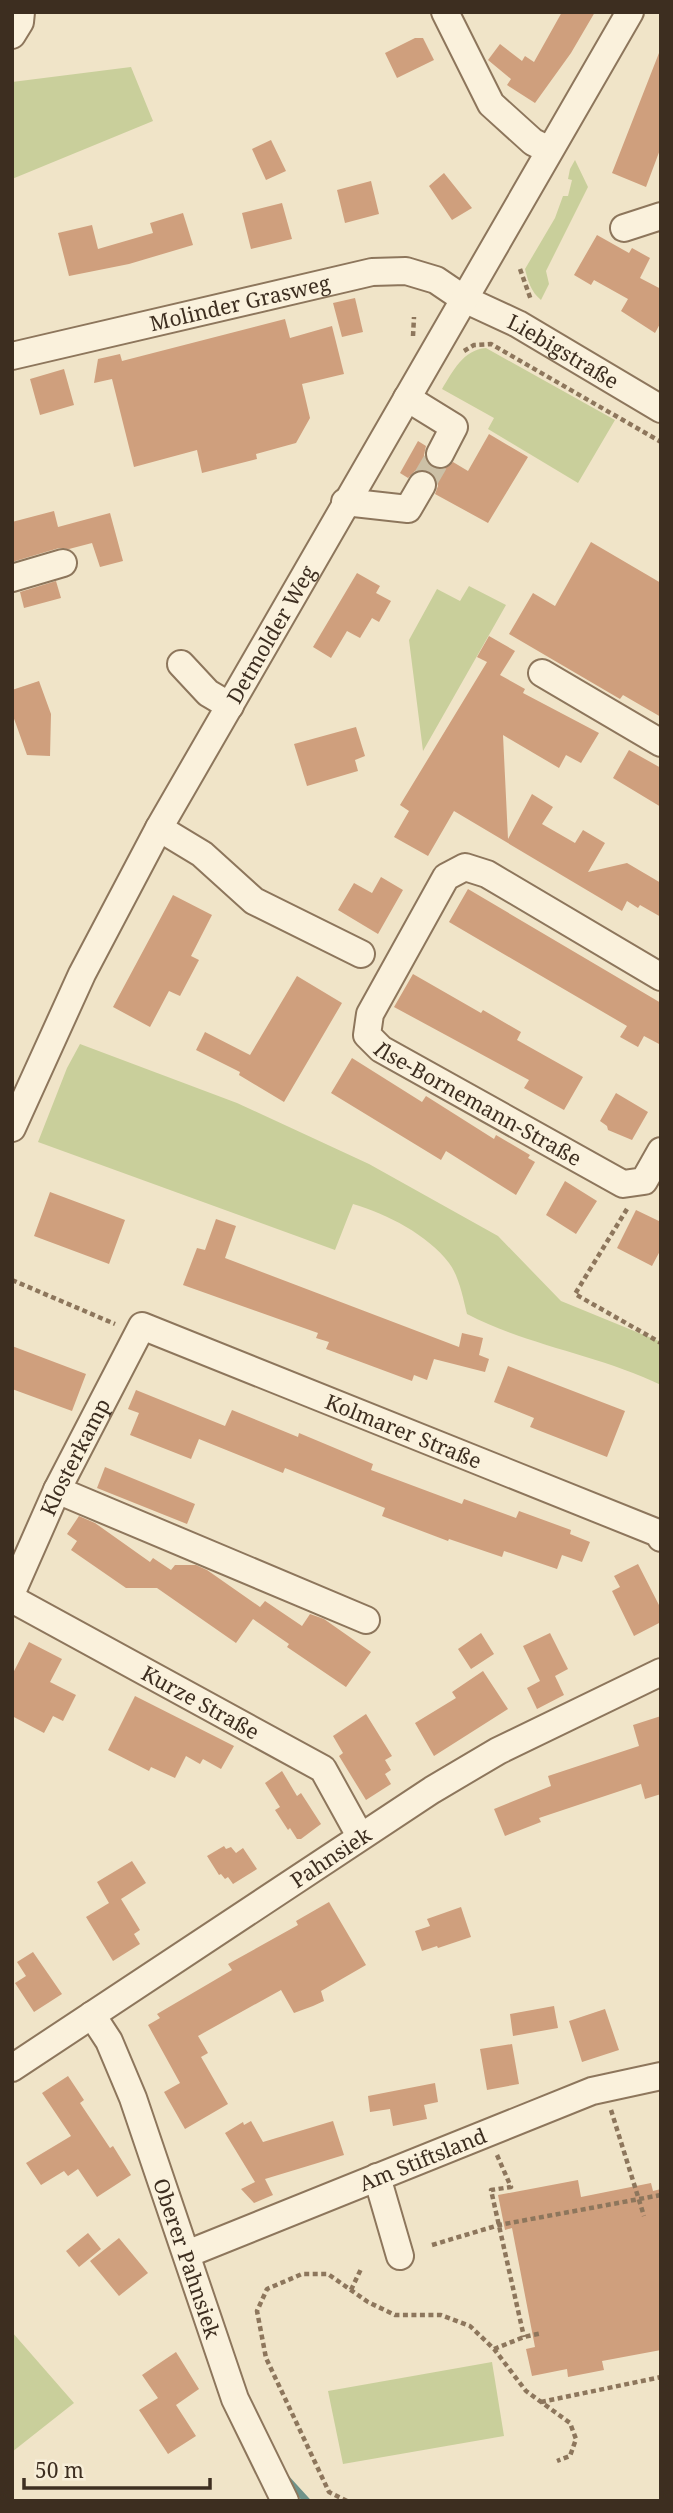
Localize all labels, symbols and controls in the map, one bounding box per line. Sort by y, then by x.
street label: Molinder Grasweg [147,268,334,337]
street label: Liebigstraße [503,307,624,395]
street label: Detmolder Weg [220,559,322,708]
street label: Ilse-Bornemann-Straße [368,1036,587,1172]
street label: Kolmarer Straße [321,1387,486,1475]
street label: Klosterkamp [33,1393,116,1520]
street label: Kurze Straße [137,1659,264,1746]
street label: Pahnsiek [285,1820,377,1894]
street label: Am Stiftsland [355,2121,491,2197]
street label: Oberer Pahnsiek [147,2174,228,2343]
scale bar [24,2446,210,2490]
text: 50 m [35,2456,84,2484]

